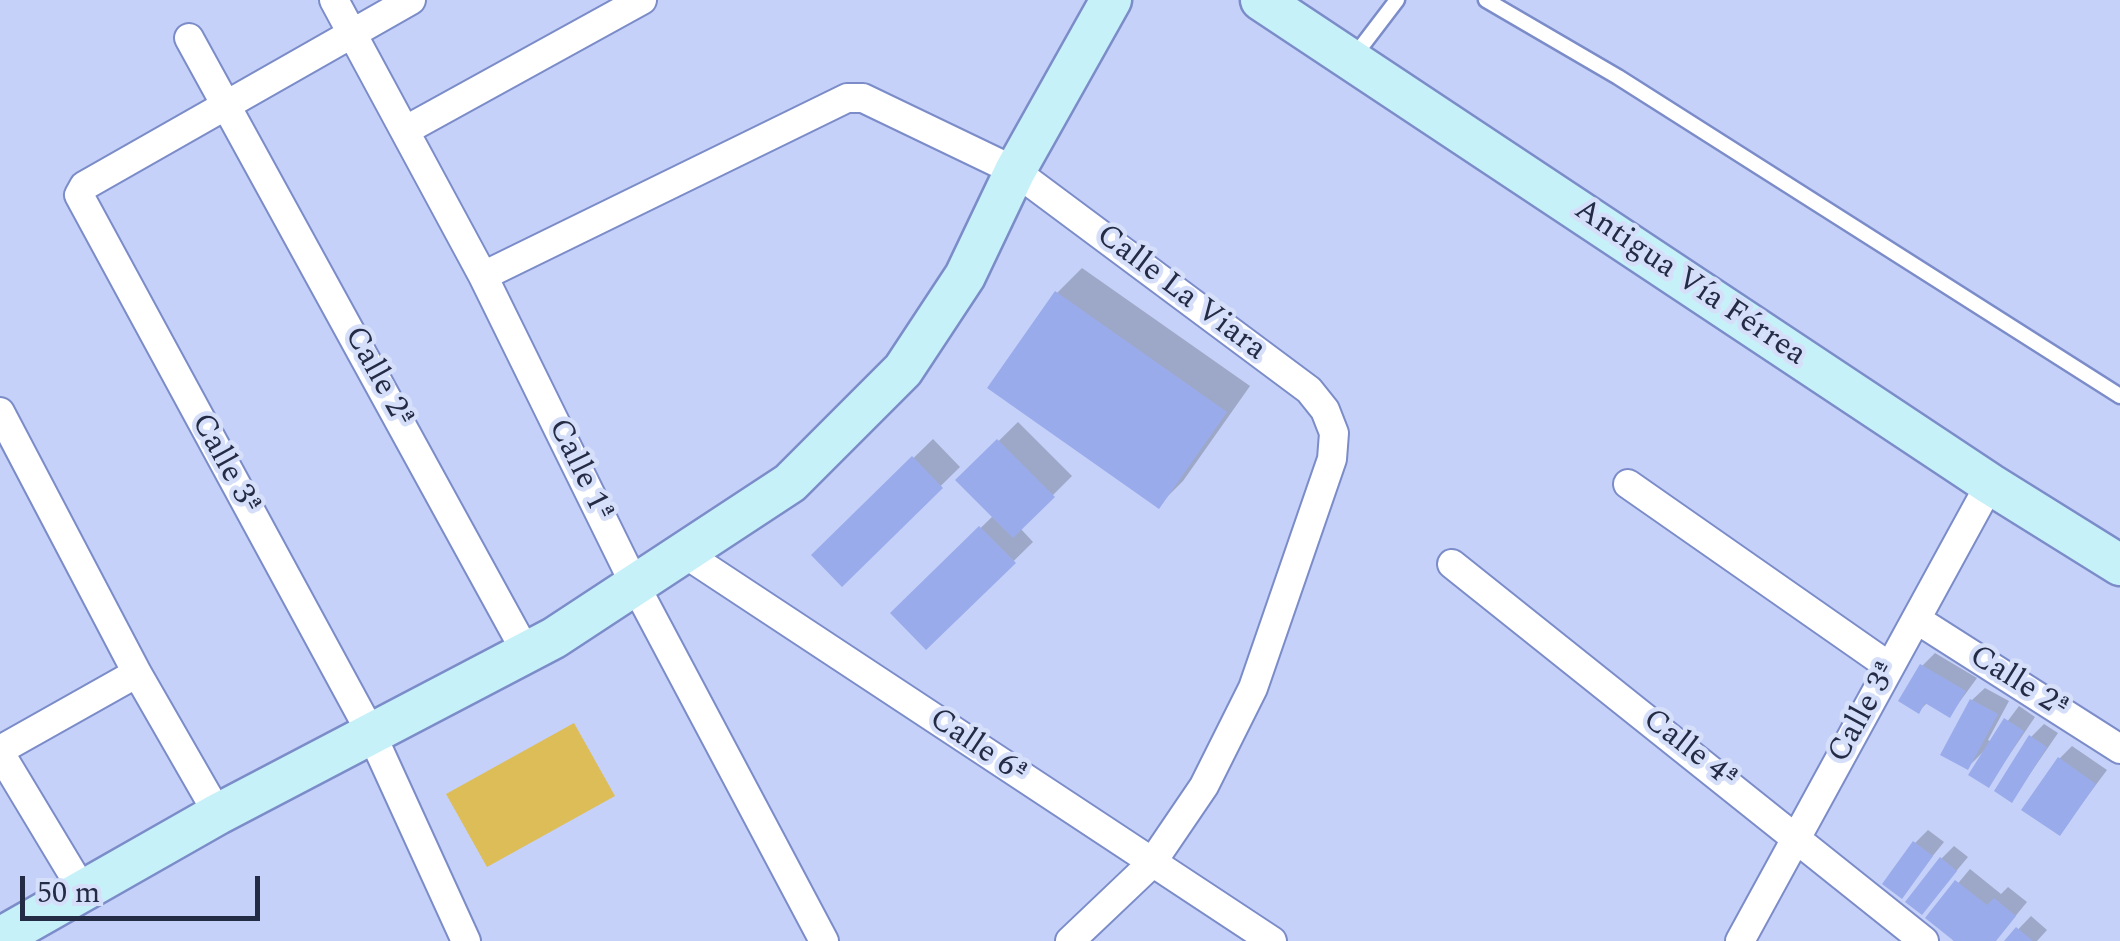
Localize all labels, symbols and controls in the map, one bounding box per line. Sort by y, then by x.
street label: Antigua Vía Férrea [1566,192,1812,376]
street label: Calle La Viara [1087,218,1273,370]
street label: Calle 2ª [334,321,420,435]
street label: Calle 3ª [181,408,267,522]
street label: Calle 1ª [538,413,620,529]
street label: Calle 2ª [1961,639,2075,729]
street label: Calle 3ª [1822,656,1908,770]
street label: Calle 6ª [921,701,1033,795]
street label: Calle 4ª [1634,702,1744,800]
scale bar [25,856,265,918]
text: 50 m [37,870,100,916]

